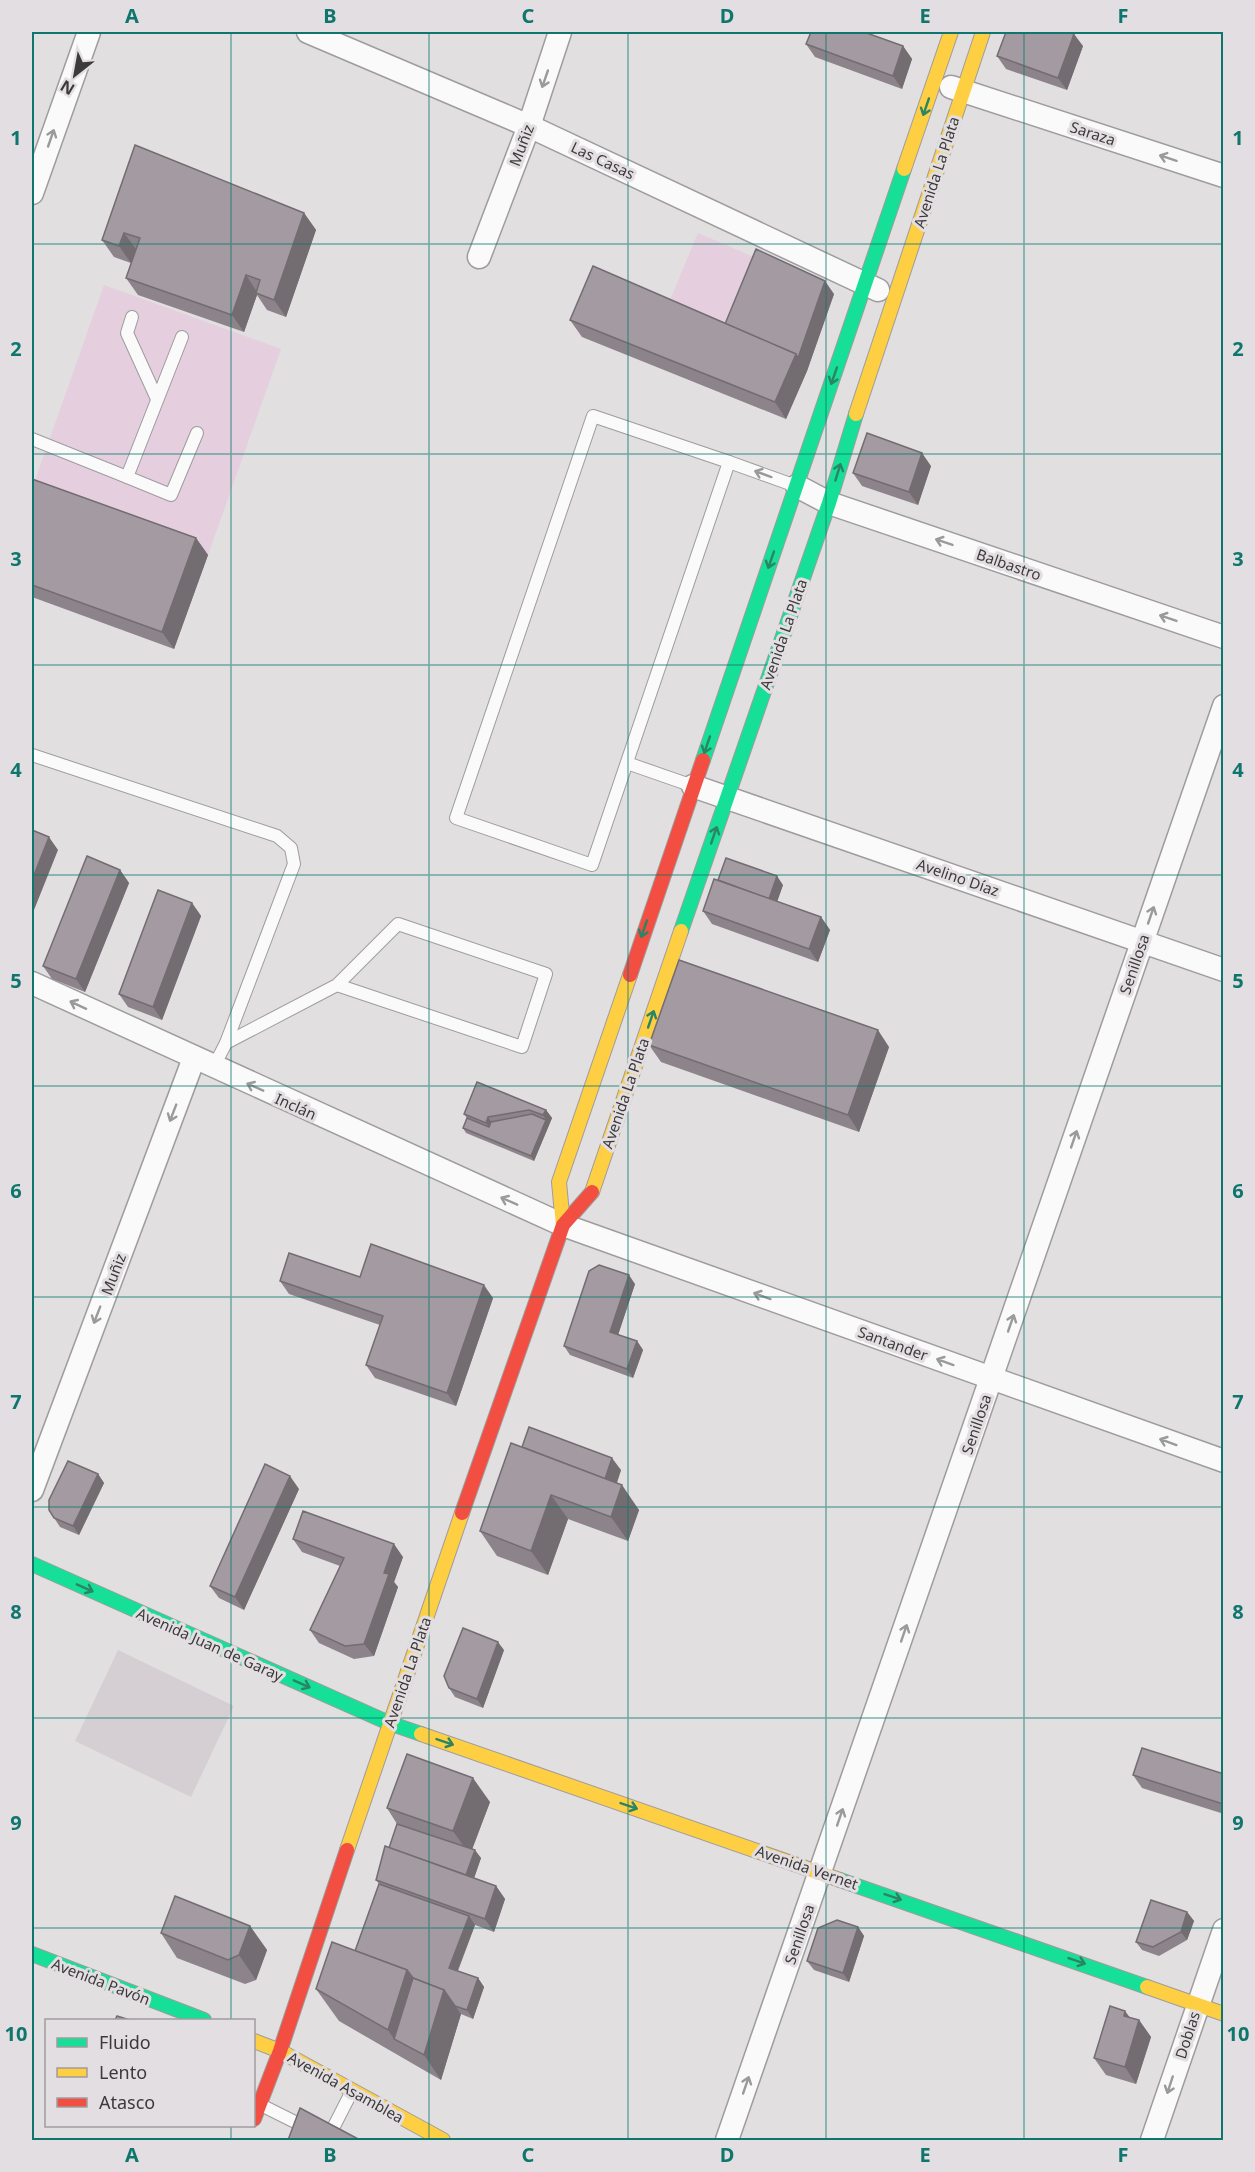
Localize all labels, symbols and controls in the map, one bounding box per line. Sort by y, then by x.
text: A [125,2,139,29]
text: B [323,2,337,29]
text: C [522,2,535,29]
text: D [720,2,734,29]
text: E [919,2,931,29]
text: F [1118,2,1128,29]
north arrow [45,45,105,105]
one-way arrow [538,69,549,87]
text: N [56,75,79,101]
one-way arrow [919,97,930,116]
street label: Avenida La Plata [909,114,963,230]
street label: Saraza [1068,116,1118,150]
street label: Muñiz [504,121,538,169]
text: 1 [10,124,22,151]
text: 1 [1232,124,1244,151]
one-way arrow [46,129,57,148]
street label: Las Casas [568,137,638,183]
one-way arrow [1159,151,1178,162]
text: 2 [10,335,22,362]
text: 2 [1232,335,1244,362]
one-way arrow [828,366,839,385]
one-way arrow [834,462,845,481]
one-way arrow [754,468,773,479]
one-way arrow [935,536,954,547]
street label: Balbastro [974,544,1044,584]
text: 3 [10,545,22,572]
text: 3 [1232,545,1244,572]
one-way arrow [765,551,776,569]
street label: Avenida La Plata [755,576,811,692]
one-way arrow [1159,612,1178,623]
one-way arrow [701,735,712,754]
text: 4 [10,756,22,783]
text: 4 [1232,756,1244,783]
one-way arrow [709,826,720,845]
street label: Avelino Díaz [914,854,1002,900]
one-way arrow [1147,906,1158,925]
one-way arrow [638,919,649,938]
street label: Senillosa [1114,931,1154,997]
text: 5 [10,967,22,994]
text: 5 [1232,967,1244,994]
one-way arrow [69,998,87,1010]
one-way arrow [646,1010,657,1029]
street label: Avenida La Plata [597,1035,653,1151]
one-way arrow [246,1080,264,1092]
street label: Inclán [272,1088,320,1124]
one-way arrow [167,1103,178,1122]
one-way arrow [1070,1130,1081,1149]
text: 6 [10,1177,22,1204]
text: 6 [1232,1177,1244,1204]
one-way arrow [501,1195,519,1207]
street label: Muñiz [96,1250,130,1298]
one-way arrow [753,1290,772,1301]
one-way arrow [91,1305,102,1324]
one-way arrow [1006,1314,1017,1333]
street label: Santander [855,1321,931,1365]
one-way arrow [936,1356,955,1367]
text: 7 [10,1388,22,1415]
text: 7 [1232,1388,1244,1415]
street label: Senillosa [956,1391,996,1457]
one-way arrow [1160,1435,1178,1446]
one-way arrow [75,1583,94,1594]
text: 8 [10,1598,22,1625]
text: 8 [1232,1598,1244,1625]
street label: Avenida Juan de Garay [134,1603,287,1685]
street label: Avenida La Plata [379,1614,435,1730]
one-way arrow [899,1624,910,1643]
one-way arrow [292,1679,310,1690]
one-way arrow [435,1738,454,1749]
one-way arrow [619,1801,638,1812]
one-way arrow [835,1808,846,1827]
text: 9 [10,1809,22,1836]
text: 9 [1232,1809,1244,1836]
street label: Avenida Vernet [753,1840,861,1894]
one-way arrow [883,1893,902,1904]
street label: Senillosa [779,1901,819,1967]
street label: Avenida Pavón [49,1953,153,2009]
one-way arrow [1067,1956,1086,1967]
street label: Doblas [1170,2009,1204,2061]
legend [45,2019,255,2127]
text: 10 [5,2020,27,2047]
text: 10 [1227,2020,1249,2047]
text: Fluido [99,2030,151,2054]
street label: Avenida Asamblea [285,2047,407,2127]
text: Lento [99,2060,147,2084]
one-way arrow [1164,2075,1175,2094]
one-way arrow [741,2076,752,2095]
text: Atasco [99,2090,155,2114]
text: A [125,2141,139,2168]
text: B [323,2141,337,2168]
text: C [522,2141,535,2168]
text: D [720,2141,734,2168]
text: E [919,2141,931,2168]
text: F [1118,2141,1128,2168]

